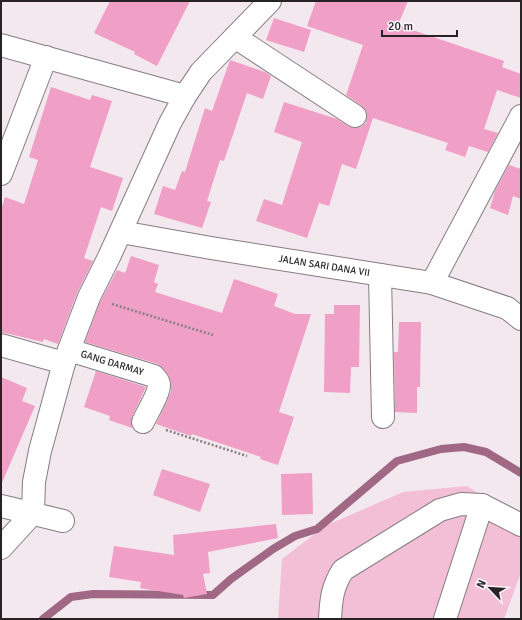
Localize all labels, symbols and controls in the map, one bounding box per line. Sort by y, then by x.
scale bar [382,12,457,38]
text: 20 m [388,19,413,34]
street label: JALAN SARI DANA VII [277,253,371,279]
street label: GANG DARMAY [79,348,145,378]
north arrow [470,568,510,608]
text: N [474,578,489,590]

